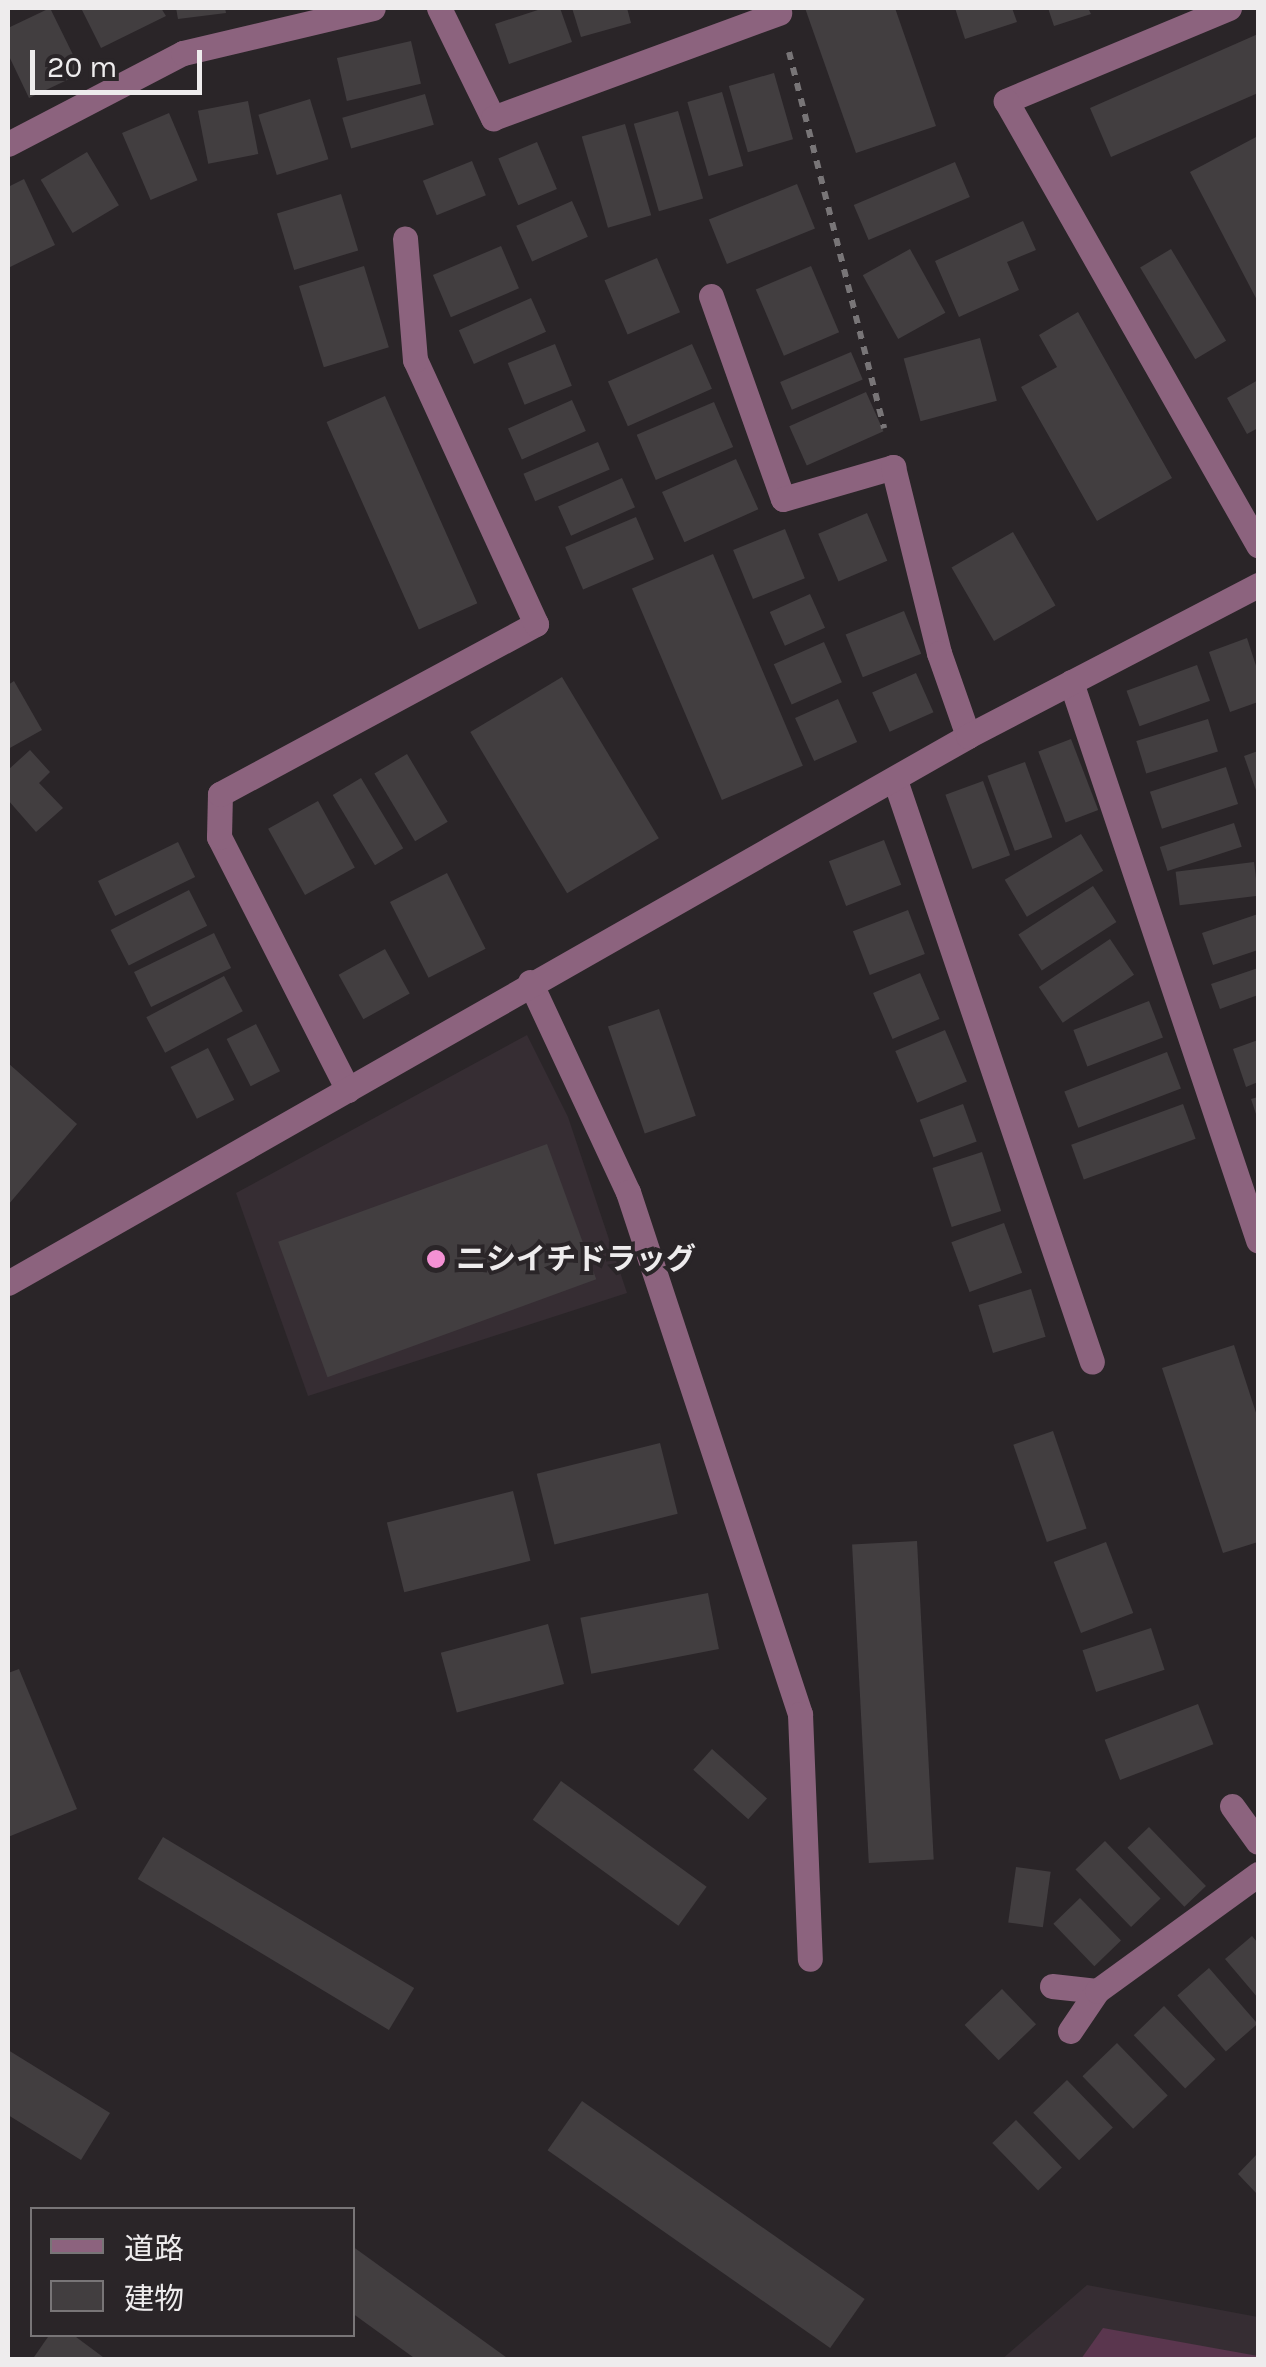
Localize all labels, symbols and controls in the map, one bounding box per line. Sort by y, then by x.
scale bar [35,30,208,92]
text: 20 m [47,49,117,85]
place label: ニシイチドラッグ [456,1241,696,1277]
marker: ニシイチドラッグ [425,1248,447,1270]
legend [30,2207,355,2337]
text: 道路 [124,2231,184,2267]
text: 建物 [124,2281,184,2317]

